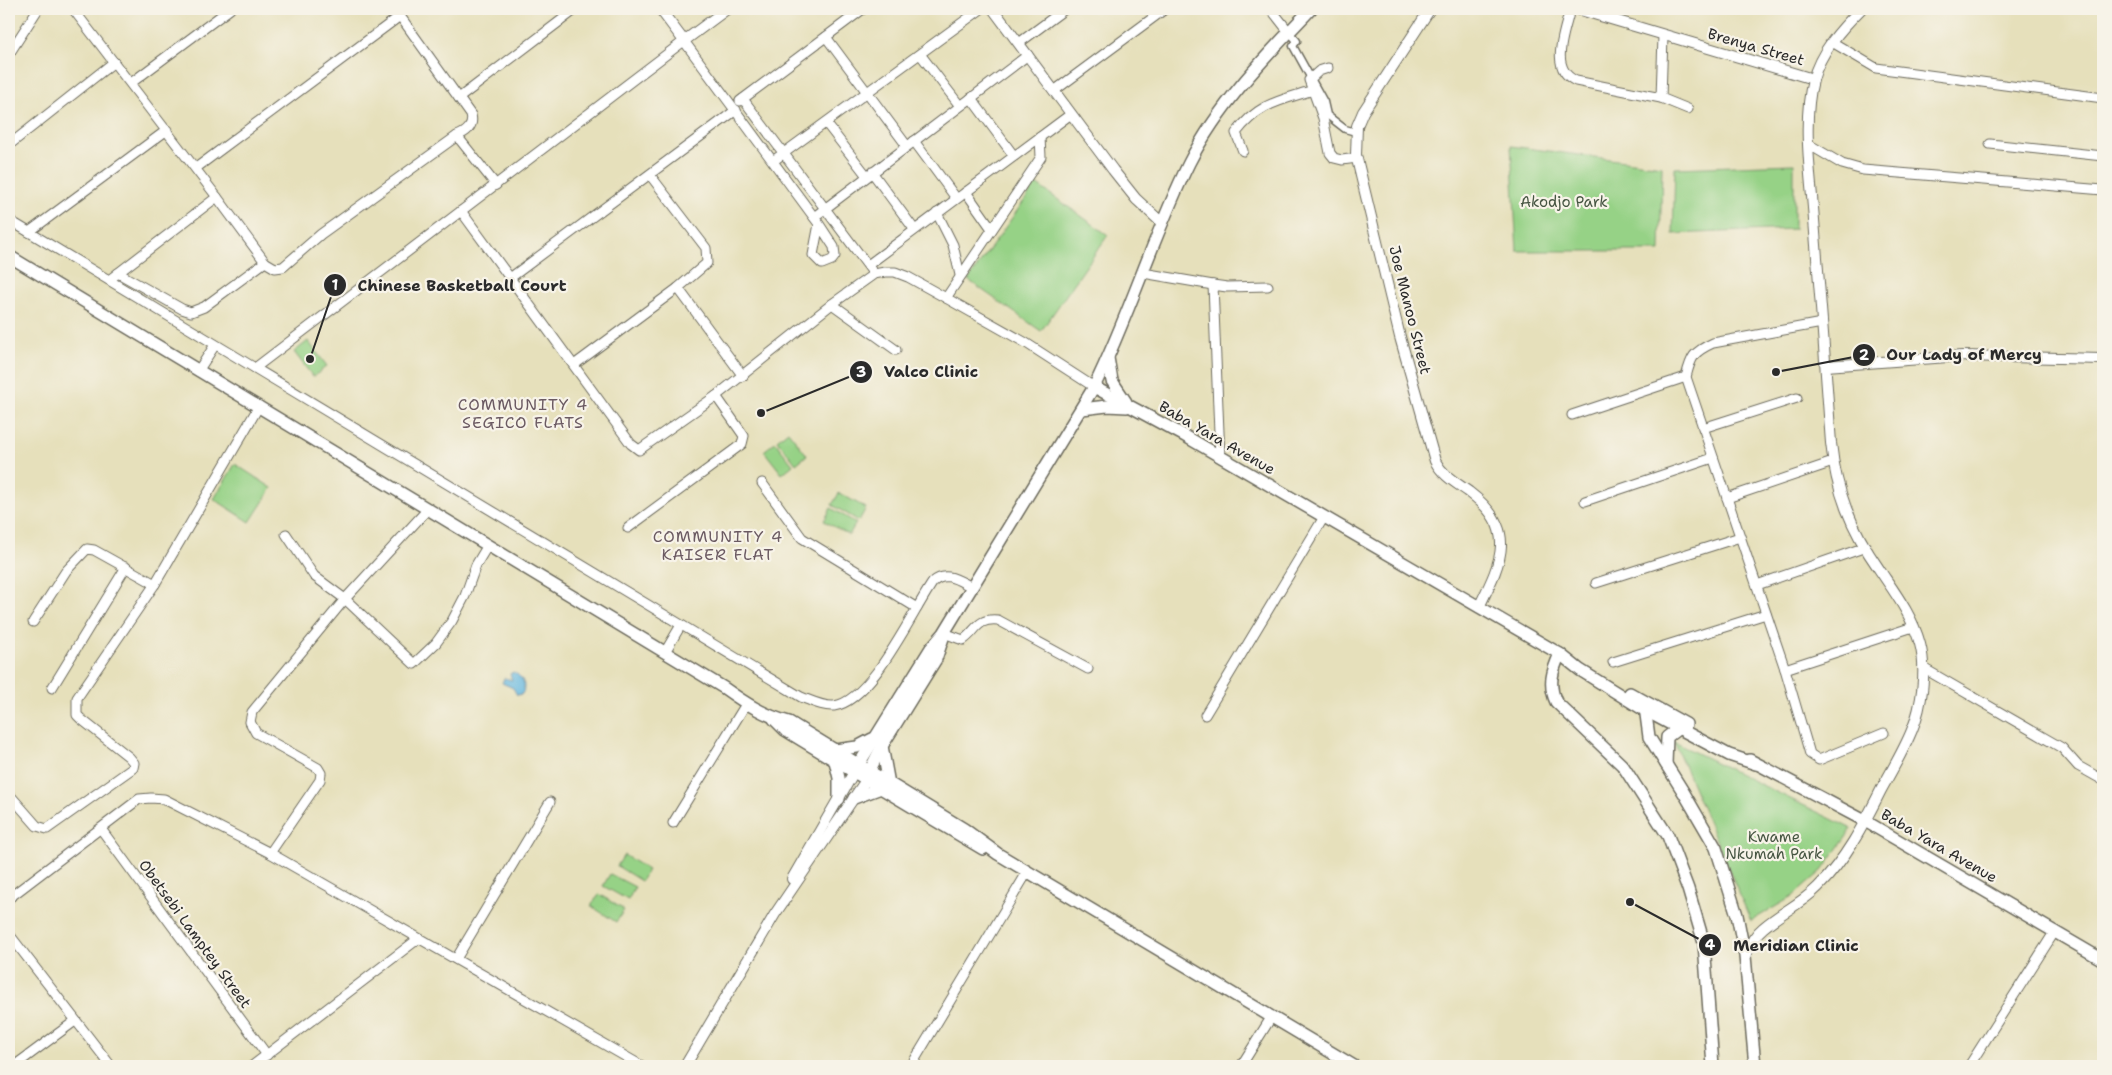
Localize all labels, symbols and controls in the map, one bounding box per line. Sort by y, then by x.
street label: Brenya Street [1705,24,1807,70]
park label: Akodjo Park [1520,192,1608,212]
street label: Joe Manoo Street [1384,244,1436,376]
callout: Chinese Basketball Court [322,270,576,301]
text: 1 [332,275,339,295]
text: Chinese Basketball Court [358,275,567,296]
callout: Our Lady of Mercy [1852,339,2052,370]
text: Our Lady of Mercy [1886,344,2042,365]
text: 2 [1859,345,1870,365]
callout: Valco Clinic [848,356,988,387]
text: Valco Clinic [884,361,978,382]
text: 3 [856,362,866,382]
district label: COMMUNITY 4 SEGICO FLATS [458,394,588,433]
street label: Baba Yara Avenue [1155,397,1279,479]
district label: COMMUNITY 4 KAISER FLAT [653,526,783,565]
street label: Baba Yara Avenue [1877,805,2001,887]
park label: Kwame Nkumah Park [1725,827,1823,864]
street label: Obetsebi Lamptey Street [134,856,256,1012]
callout: Meridian Clinic [1698,930,1869,961]
text: 4 [1705,935,1716,955]
text: Meridian Clinic [1733,935,1859,956]

